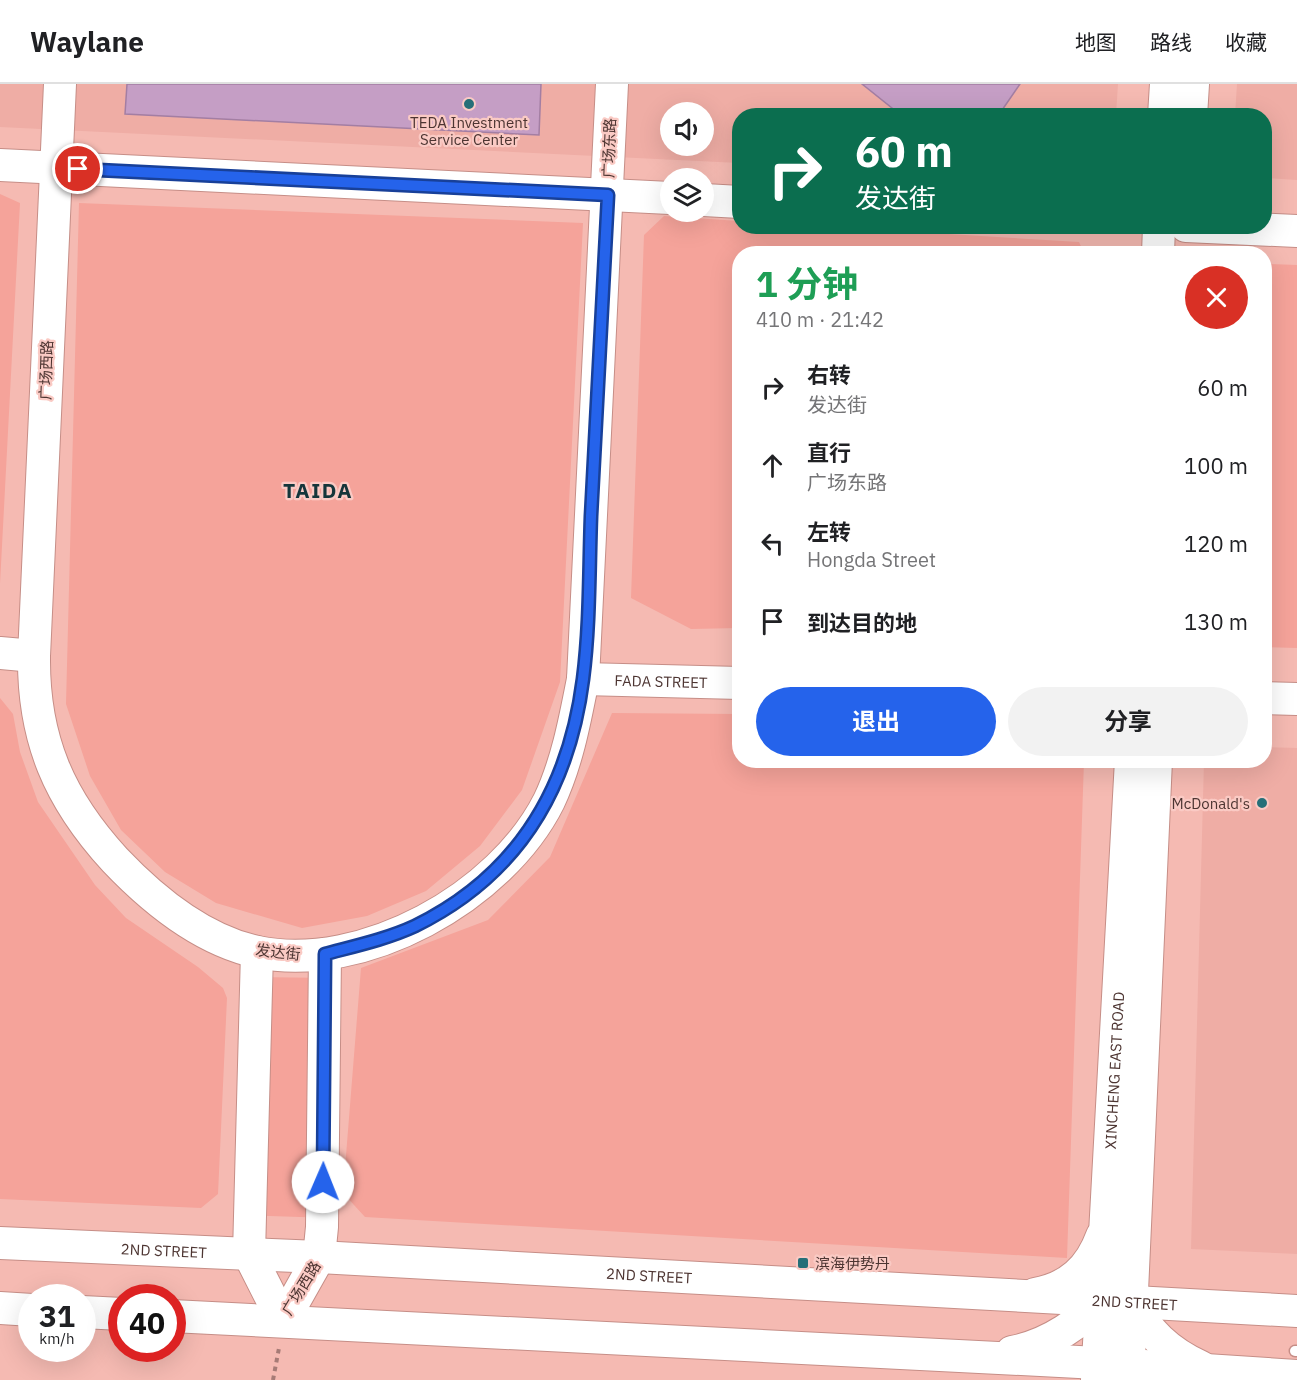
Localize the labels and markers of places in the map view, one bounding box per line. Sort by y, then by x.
marker: TEDA Investment Service Center [462,97,476,111]
place label: TEDA Investment Service Center [410,113,528,149]
pin [52,143,103,194]
place label: McDonald's [1172,794,1250,813]
marker: McDonald's [1255,796,1269,810]
place label: 滨海伊势丹 [815,1254,890,1273]
marker: 滨海伊势丹 [796,1256,810,1270]

